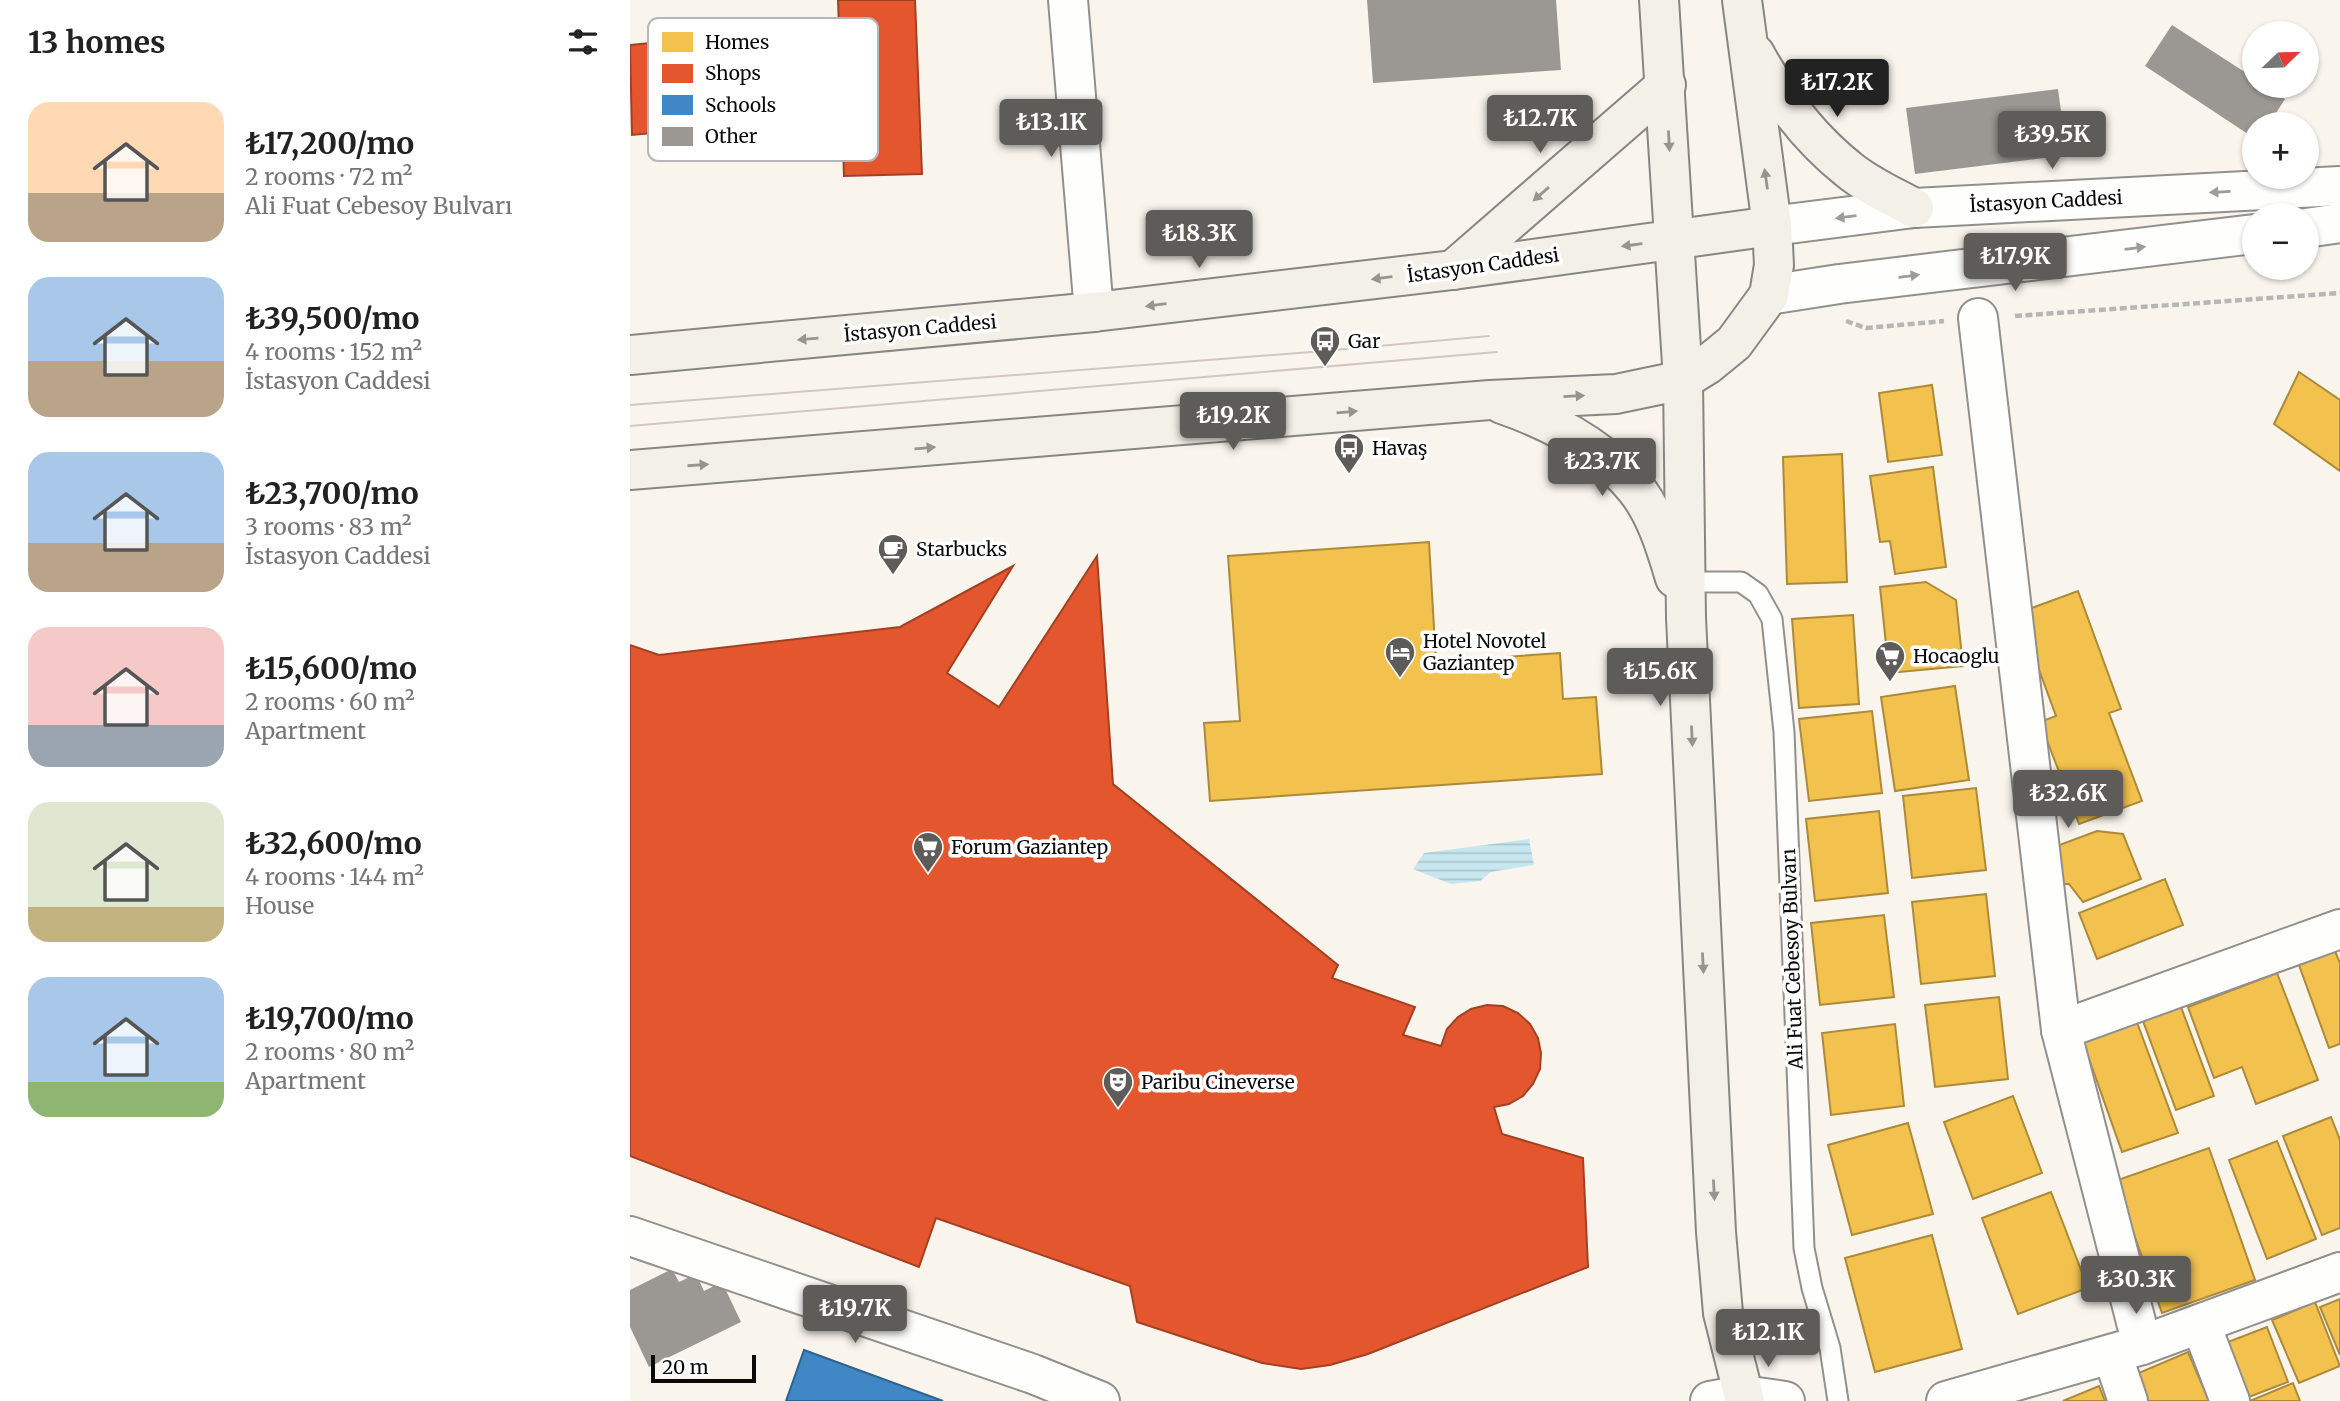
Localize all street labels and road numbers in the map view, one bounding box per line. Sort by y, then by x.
street label: İstasyon Caddesi [1969,185,2123,217]
street label: İstasyon Caddesi [1405,242,1561,288]
street label: İstasyon Caddesi [843,309,997,347]
street label: Ali Fuat Cebesoy Bulvarı [1776,848,1808,1071]

